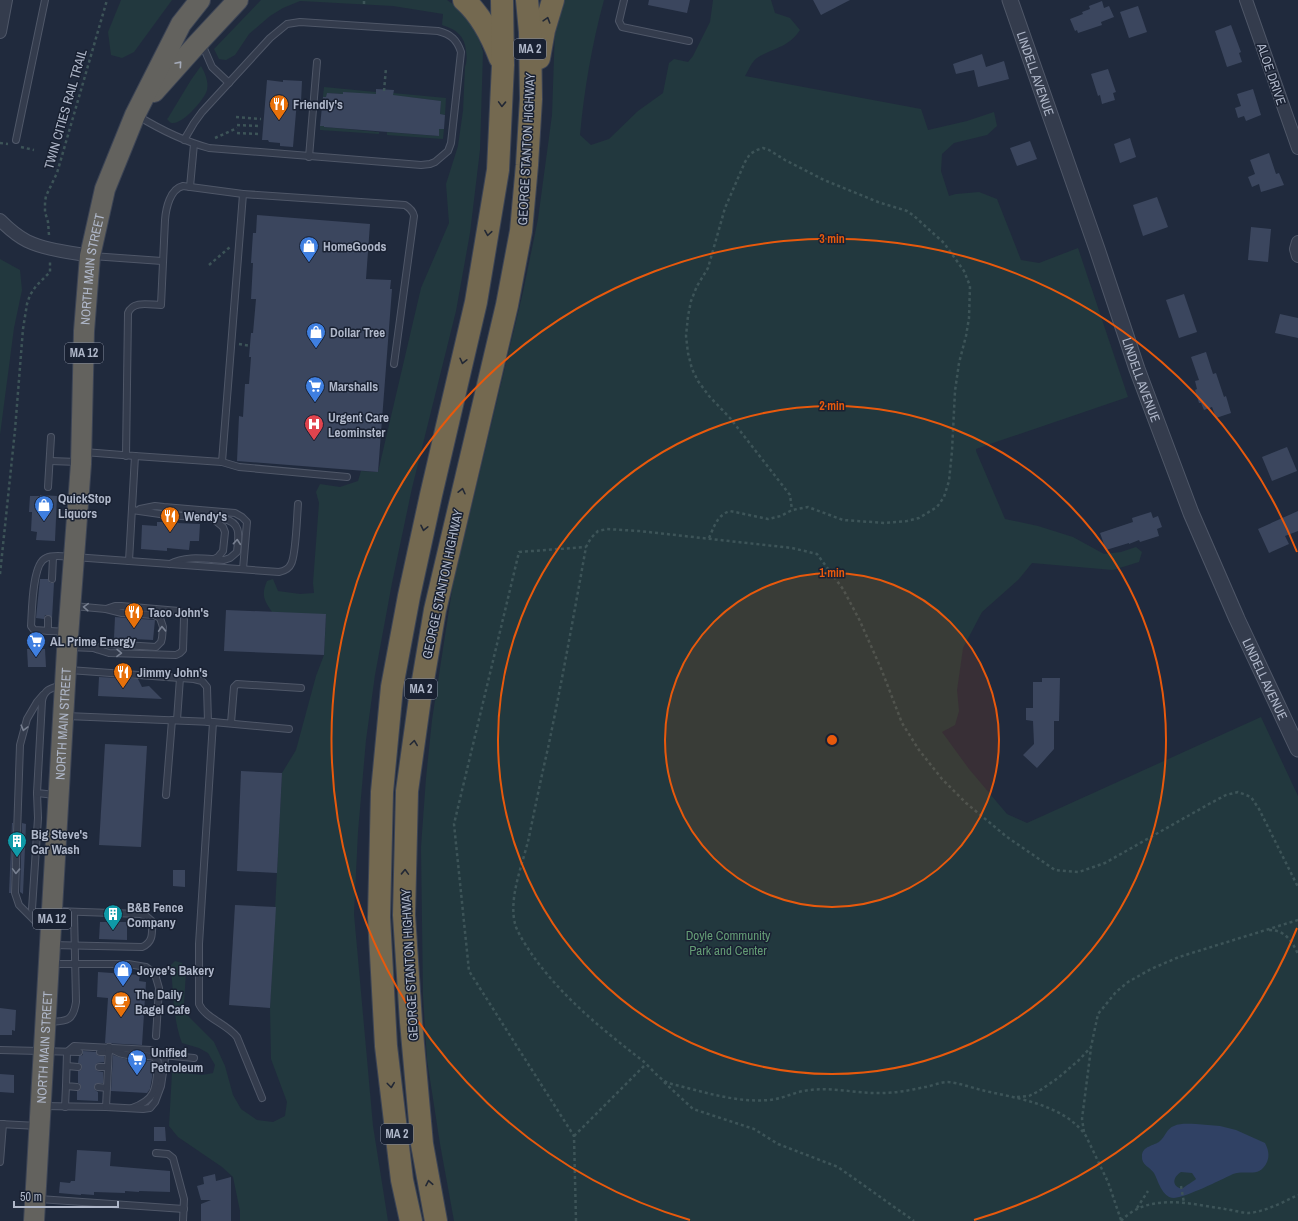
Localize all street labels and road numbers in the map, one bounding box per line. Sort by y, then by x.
street label: LINDELL AVENUE [1013,29,1058,118]
road number: MA 2 [514,39,546,59]
street label: ALOE DRIVE [1253,40,1290,107]
street label: TWIN CITIES RAIL TRAIL [40,47,91,171]
street label: GEORGE STANTON HIGHWAY [514,72,539,226]
street label: NORTH MAIN STREET [77,211,108,325]
street label: LINDELL AVENUE [1118,336,1164,425]
road number: MA 12 [65,343,103,363]
street label: GEORGE STANTON HIGHWAY [418,508,467,660]
street label: LINDELL AVENUE [1238,636,1291,723]
street label: NORTH MAIN STREET [52,667,75,780]
road number: MA 2 [405,679,437,699]
street label: GEORGE STANTON HIGHWAY [397,888,422,1042]
road number: MA 12 [33,909,71,929]
street label: NORTH MAIN STREET [33,990,56,1104]
road number: MA 2 [381,1124,413,1144]

